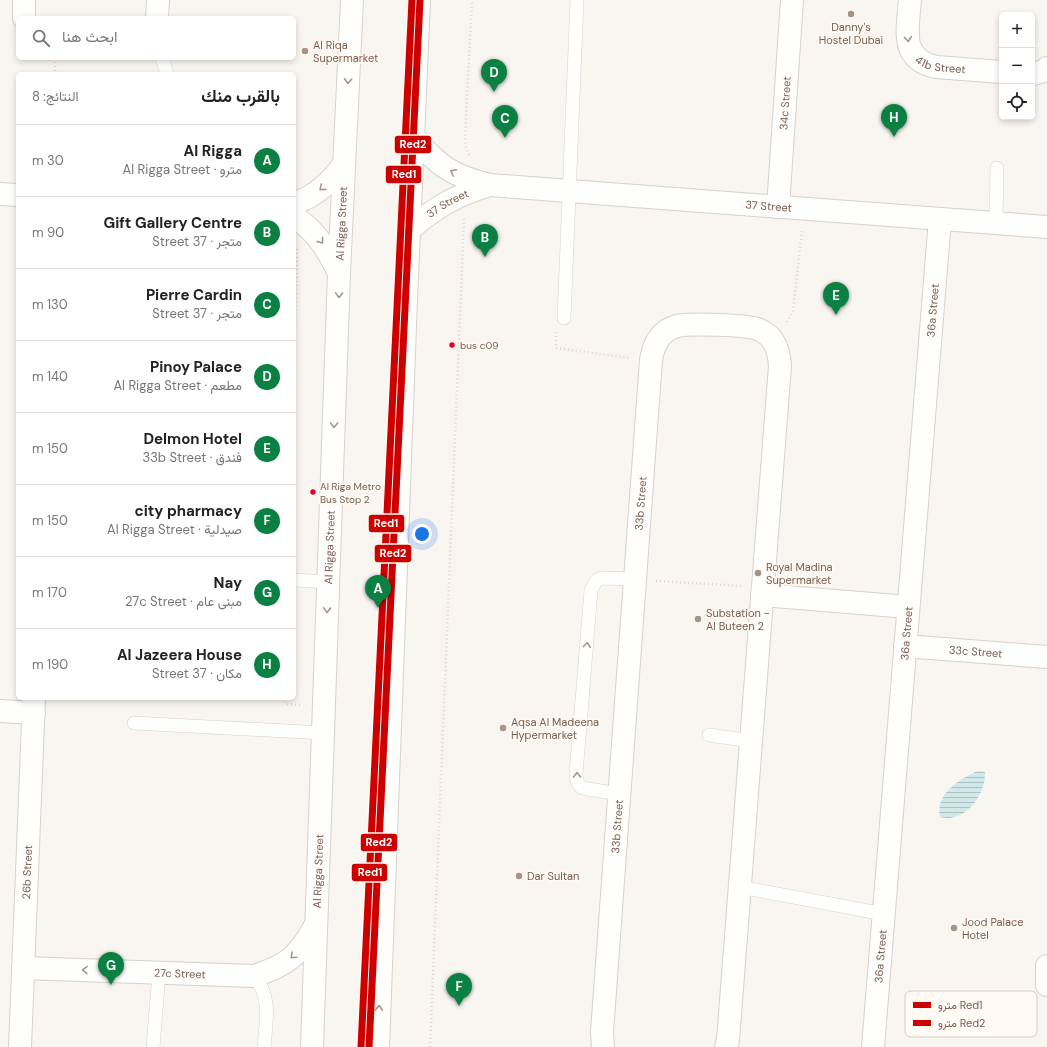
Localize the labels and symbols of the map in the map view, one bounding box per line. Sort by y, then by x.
marker: Danny's Hostel Dubai [846,9,856,19]
place label: Danny's Hostel Dubai [819,20,883,47]
one-way arrow [904,36,913,42]
place label: Al Riqa Supermarket [313,38,378,65]
marker: Al Riqa Supermarket [300,46,310,56]
street label: 41b Street [913,52,966,76]
pin: D [481,59,507,92]
street label: 34c Street [776,76,794,130]
one-way arrow [344,78,353,84]
pin: H [881,104,907,137]
pin: C [492,105,518,138]
line badge: Red2 [394,135,432,154]
text: Red2 [400,137,426,151]
line badge: Red1 [385,165,422,184]
text: Red1 [392,167,416,181]
one-way arrow [450,169,457,177]
one-way arrow [320,183,327,190]
street label: Al Rigga Street [333,186,350,261]
street label: 37 Street [424,186,471,221]
street label: 37 Street [745,197,792,215]
pin: B [472,224,498,257]
one-way arrow [316,237,323,244]
pin: E [823,282,849,315]
street label: 36a Street [923,283,942,338]
one-way arrow [334,292,343,298]
place label: bus c09 [460,339,499,352]
marker: bus c09 [447,340,457,350]
one-way arrow [330,422,338,428]
street label: 33b Street [632,476,649,531]
place label: Al Riga Metro Bus Stop 2 [320,480,381,506]
marker: Al Riga Metro Bus Stop 2 [308,487,318,497]
street label: Al Rigga Street [321,510,338,585]
line badge: Red1 [368,514,405,533]
text: Red1 [374,516,398,530]
your location [412,524,432,544]
line badge: Red2 [374,544,412,563]
text: Red2 [380,546,406,560]
place label: Royal Madina Supermarket [766,560,833,587]
marker: Royal Madina Supermarket [753,568,763,578]
pin: A [365,575,391,608]
place label: Substation - Al Buteen 2 [706,606,770,633]
street label: 36a Street [897,606,916,661]
one-way arrow [323,607,332,613]
marker: Substation - Al Buteen 2 [693,614,703,624]
one-way arrow [582,642,591,648]
street label: 33c Street [949,642,1003,661]
place label: Aqsa Al Madeena Hypermarket [511,715,599,742]
marker: Aqsa Al Madeena Hypermarket [498,723,508,733]
one-way arrow [573,772,581,778]
street label: 33b Street [608,799,626,854]
line badge: Red2 [360,833,398,852]
street label: Al Rigga Street [310,834,326,908]
text: Red2 [366,835,392,849]
street label: 26b Street [19,845,35,900]
line badge: Red1 [351,863,388,882]
text: Red1 [358,865,382,879]
place label: Dar Sultan [527,869,579,883]
marker: Dar Sultan [514,871,524,881]
place label: Jood Palace Hotel [962,915,1023,942]
marker: Jood Palace Hotel [949,923,959,933]
street label: 36a Street [871,929,889,984]
one-way arrow [291,951,298,958]
pin: G [98,952,124,985]
one-way arrow [82,966,88,974]
street label: 27c Street [154,966,206,981]
pin: F [446,973,472,1006]
legend [905,991,1037,1037]
text: مترو Red1 [938,998,983,1012]
one-way arrow [375,1005,384,1011]
text: مترو Red2 [938,1016,985,1030]

